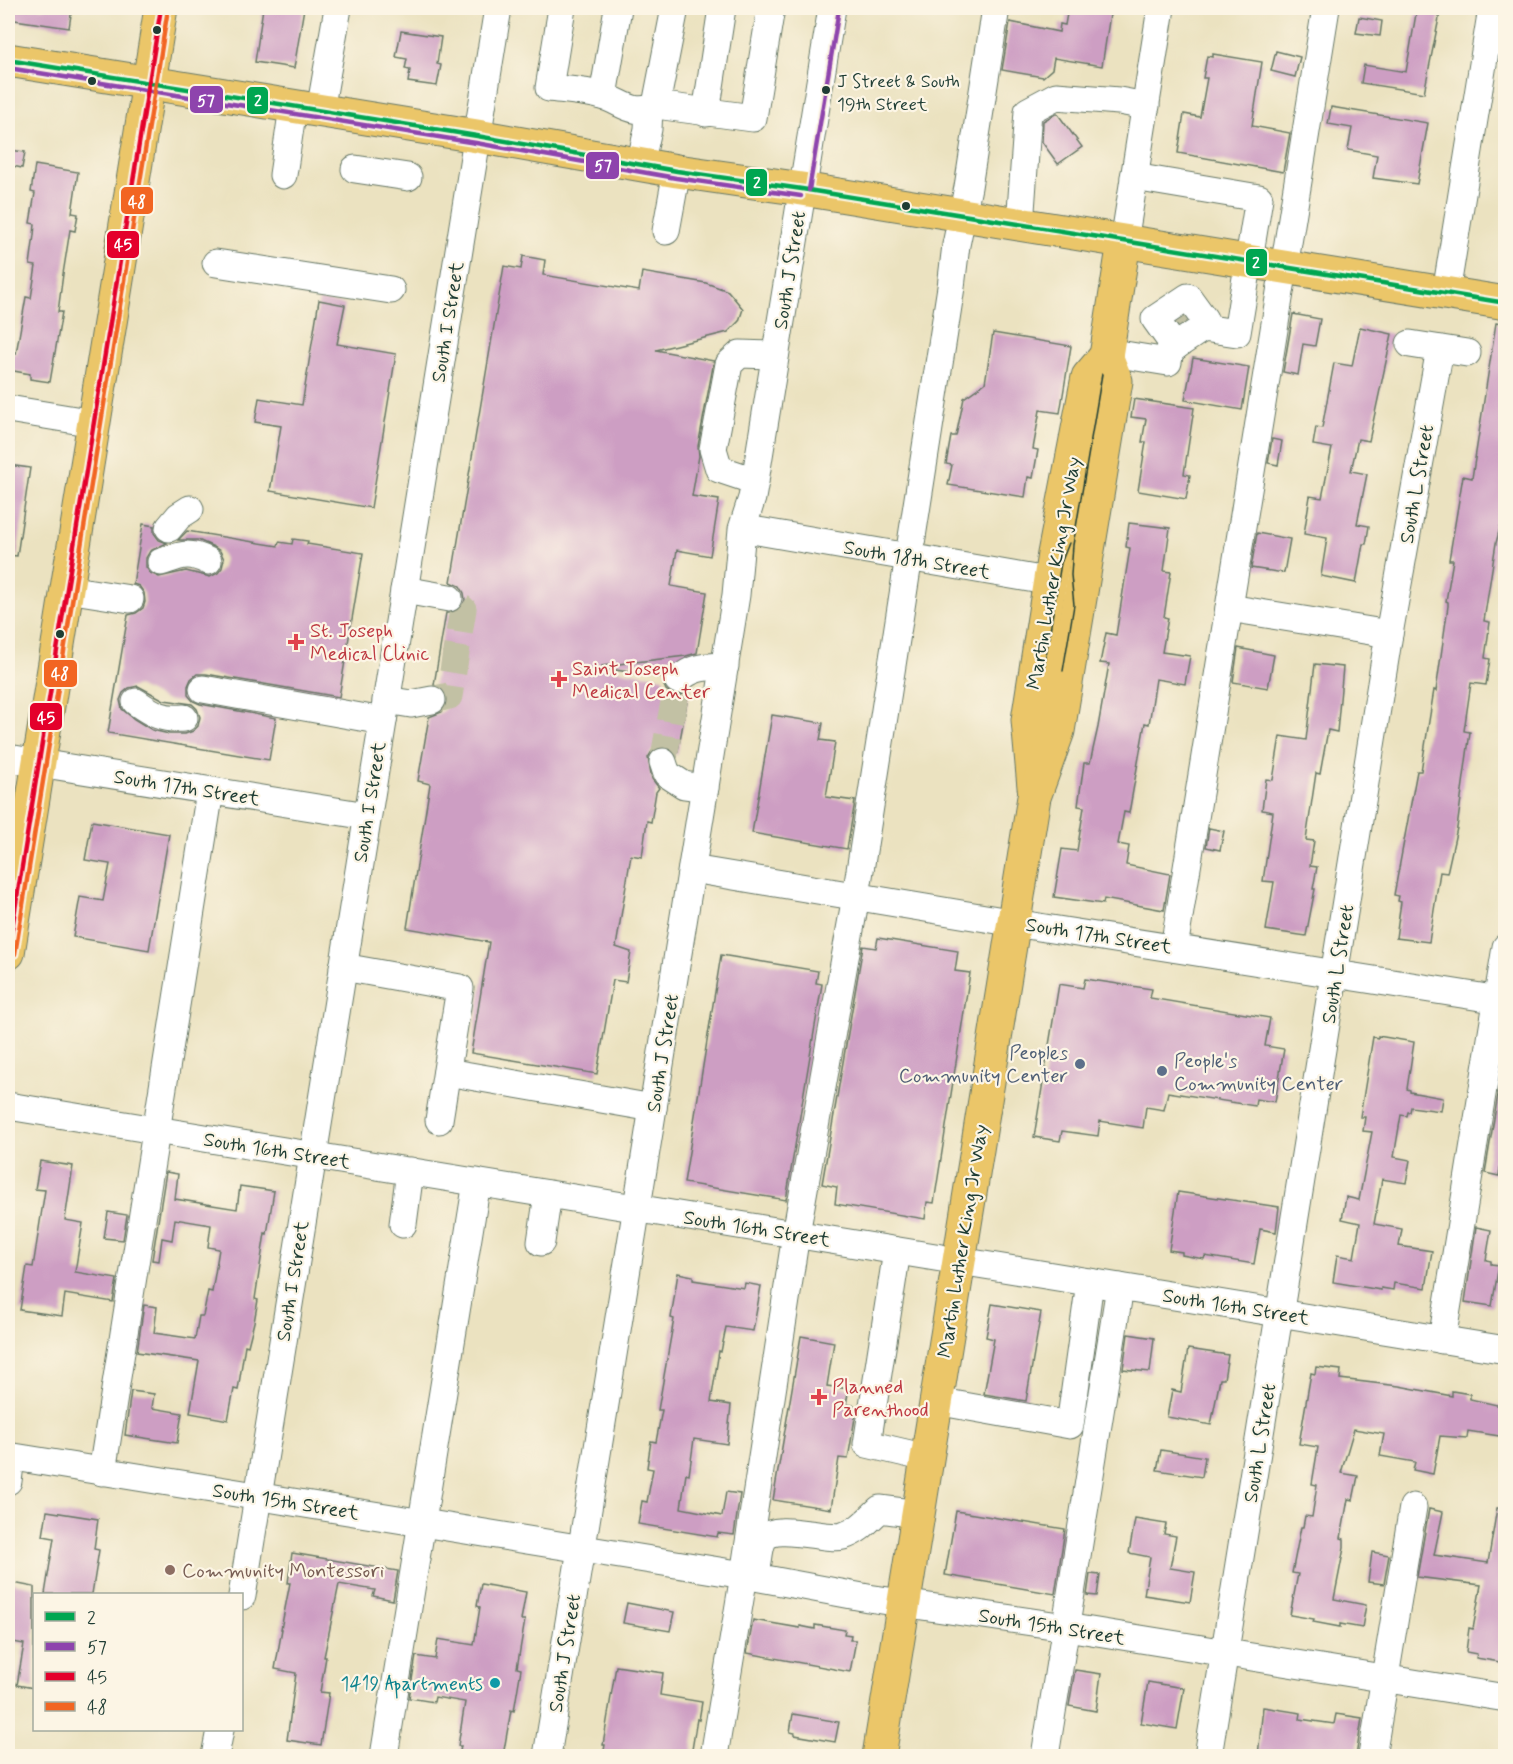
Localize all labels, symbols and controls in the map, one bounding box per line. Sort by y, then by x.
unlabelled marker [151,24,163,36]
place label: J Street & South 19th Street [837,70,960,117]
unlabelled marker [86,75,98,87]
marker: J Street & South 19th Street [820,84,832,96]
line badge: 57 [189,85,224,114]
line badge: 2 [246,86,269,115]
text: 57 [197,91,215,112]
text: 2 [254,91,262,112]
line badge: 57 [585,151,620,180]
text: 57 [594,156,612,177]
line badge: 2 [745,168,768,197]
text: 2 [753,173,761,194]
line badge: 48 [120,186,154,215]
text: 48 [128,192,146,213]
unlabelled marker [900,200,912,212]
street label: South J Street [768,209,813,331]
line badge: 45 [106,230,140,259]
text: 45 [114,235,132,256]
line badge: 2 [1245,248,1268,277]
text: 2 [1252,253,1260,274]
street label: South I Street [426,260,471,385]
street label: South L Street [1394,423,1441,546]
street label: Martin Luther King Jr Way [1021,455,1088,692]
street label: South 18th Street [841,534,992,587]
place label: St. Joseph Medical Clinic [310,618,430,668]
unlabelled marker [54,628,66,640]
marker: St. Joseph Medical Clinic [287,633,305,651]
place label: Saint Joseph Medical Center [572,656,711,706]
line badge: 48 [43,659,78,688]
text: 48 [51,664,69,685]
marker: Saint Joseph Medical Center [550,670,568,688]
line badge: 45 [29,702,63,731]
text: 45 [37,708,55,729]
street label: South I Street [348,740,393,865]
street label: South 17th Street [112,764,262,813]
street label: South L Street [1316,903,1361,1026]
street label: South 17th Street [1024,912,1174,961]
street label: South J Street [641,992,686,1114]
place label: Peoples Community Center [899,1040,1068,1090]
place label: People's Community Center [1174,1048,1343,1098]
marker: Peoples Community Center [1073,1057,1087,1071]
marker: People's Community Center [1155,1064,1169,1078]
street label: Martin Luther King Jr Way [932,1123,995,1360]
street label: South 16th Street [201,1127,352,1176]
street label: South 16th Street [681,1205,832,1254]
street label: South I Street [271,1219,316,1344]
street label: South 16th Street [1160,1283,1311,1332]
place label: Planned Parenthood [832,1374,929,1424]
street label: South L Street [1238,1382,1283,1505]
marker: Planned Parenthood [810,1388,828,1406]
street label: South 15th Street [211,1478,361,1527]
place label: Community Montessori [182,1558,384,1585]
marker: Community Montessori [163,1563,177,1577]
street label: South J Street [543,1592,588,1714]
legend [33,1593,243,1731]
street label: South 15th Street [977,1603,1127,1652]
text: 2 [87,1606,96,1630]
text: 57 [87,1636,107,1660]
text: 45 [87,1666,107,1690]
place label: 1419 Apartments [341,1671,483,1699]
marker: 1419 Apartments [488,1676,502,1690]
text: 48 [87,1696,107,1720]

